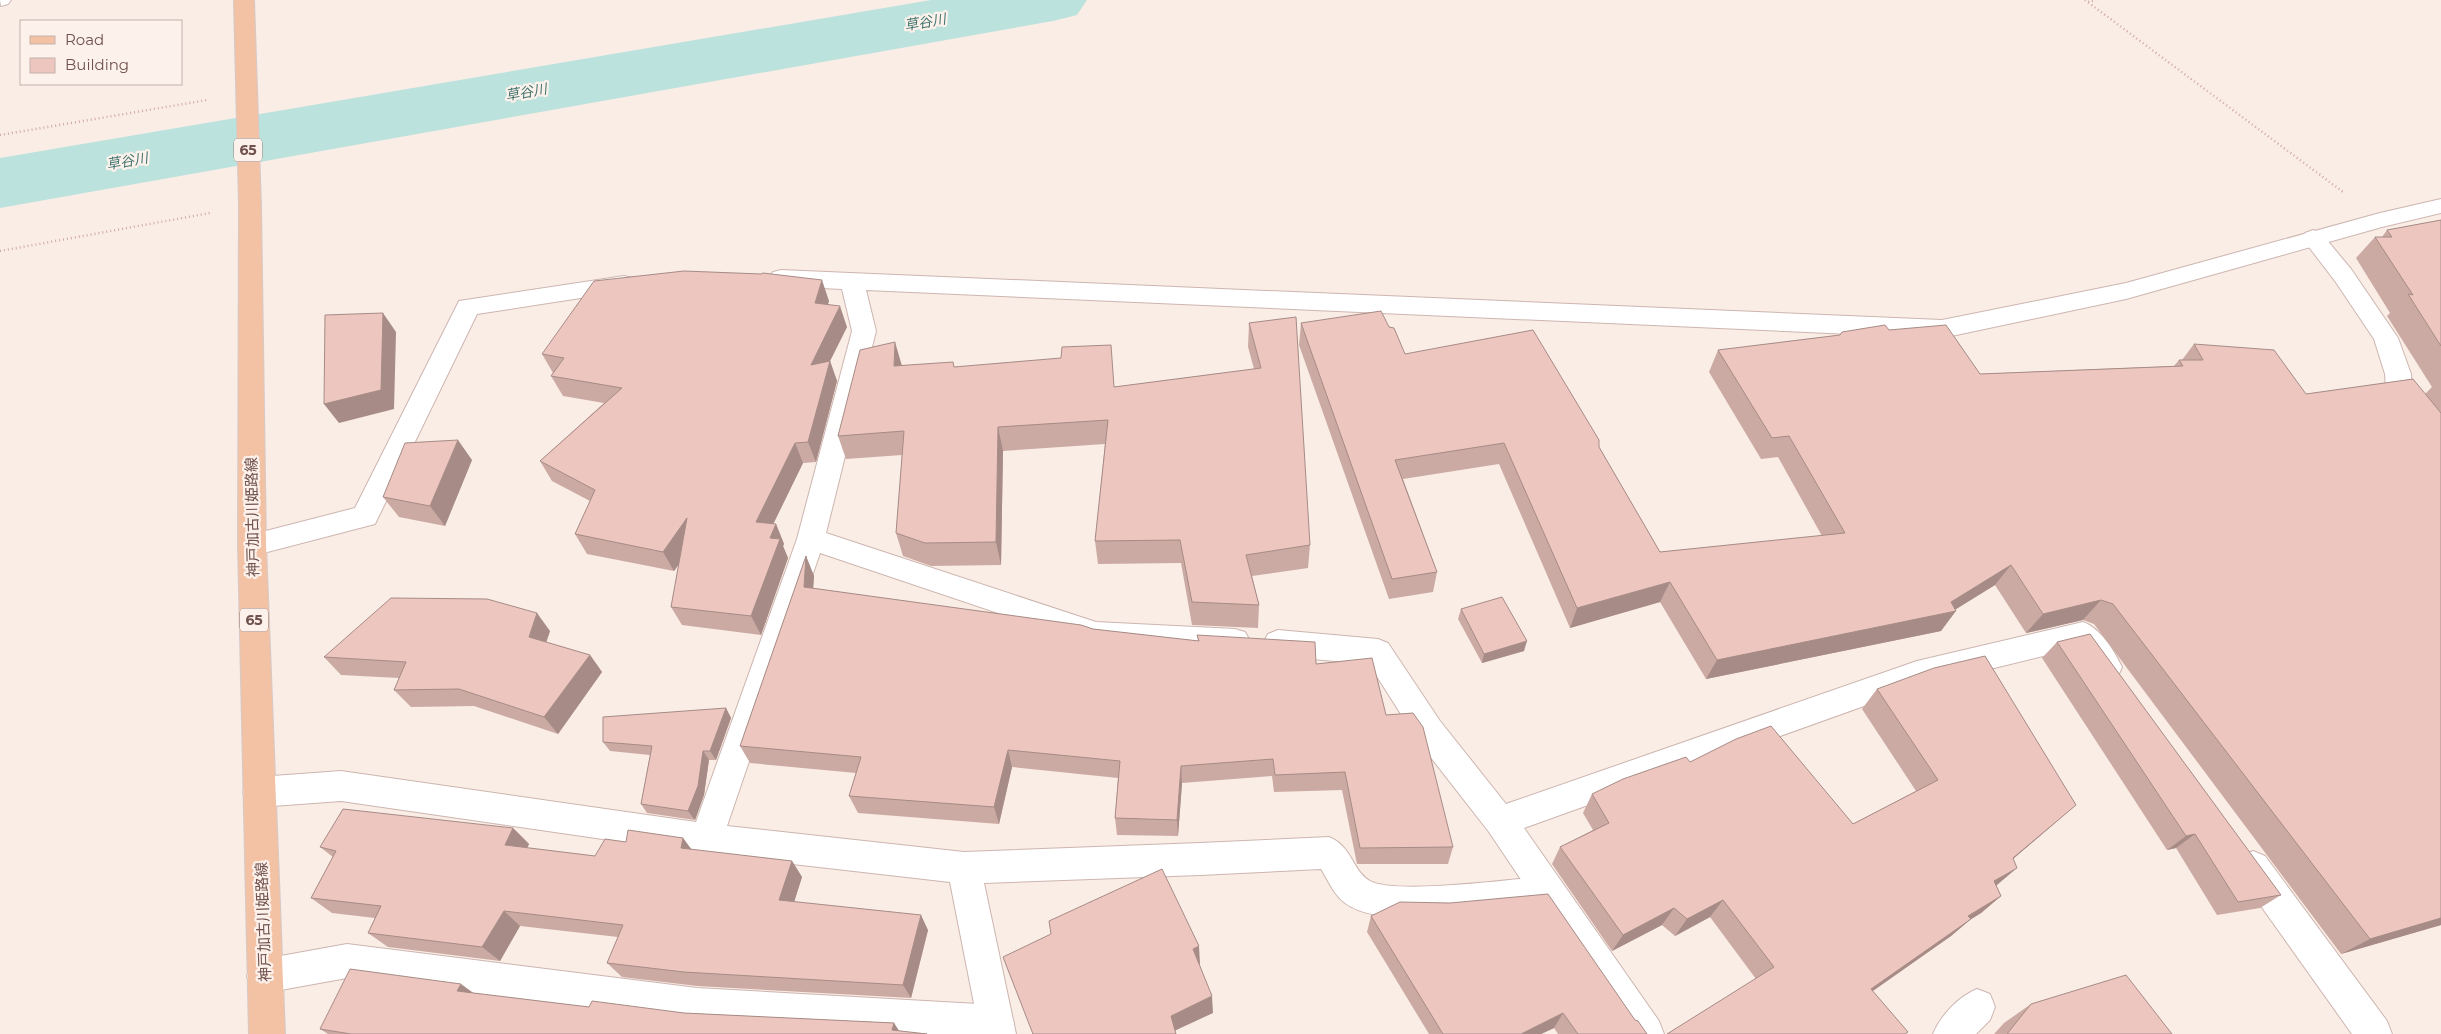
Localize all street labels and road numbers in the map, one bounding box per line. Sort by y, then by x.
road number: 65 [234,138,262,162]
street label: 神戸加古川姫路線 [241,457,263,577]
road number: 65 [240,608,268,632]
street label: 神戸加古川姫路線 [251,862,275,982]

